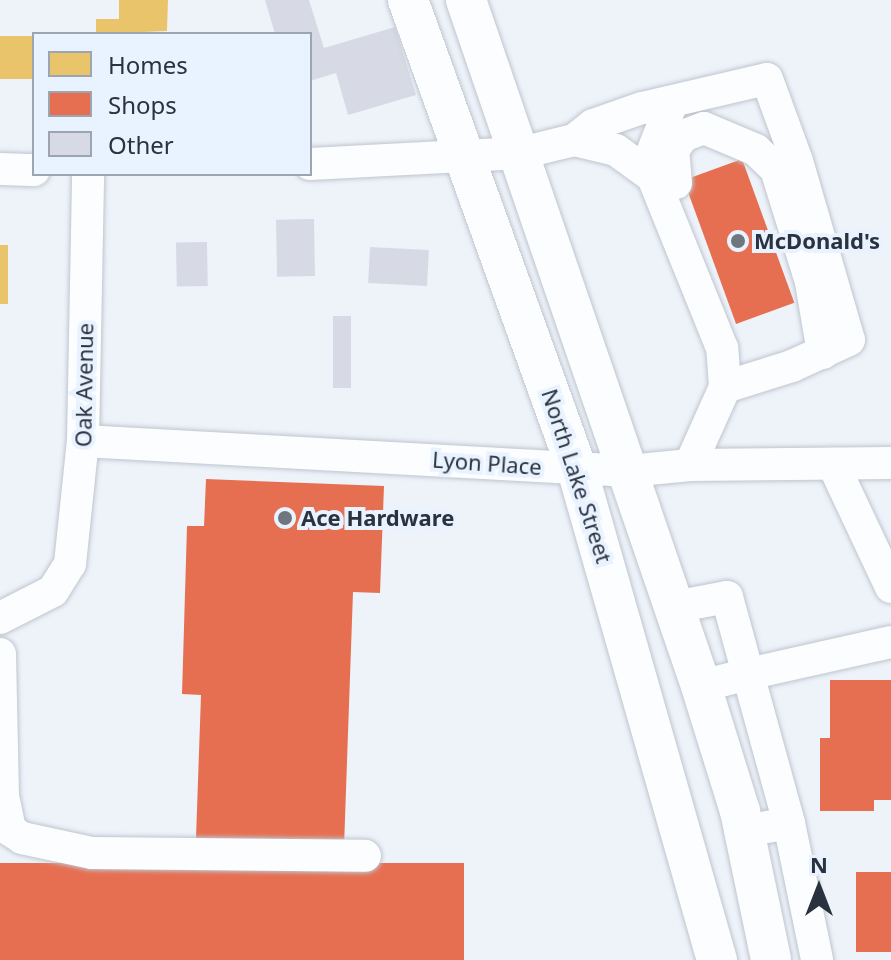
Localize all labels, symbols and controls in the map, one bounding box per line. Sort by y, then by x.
legend [32,32,312,176]
text: Homes [108,48,188,81]
text: Shops [108,88,177,121]
text: Other [108,128,174,161]
place label: McDonald's [754,228,880,254]
marker: McDonald's [729,232,747,250]
street label: Oak Avenue [70,323,98,447]
street label: North Lake Street [536,386,618,566]
street label: Lyon Place [431,446,543,480]
place label: Ace Hardware [301,505,454,531]
marker: Ace Hardware [276,509,294,527]
north arrow [779,848,859,928]
text: N [810,849,828,879]

